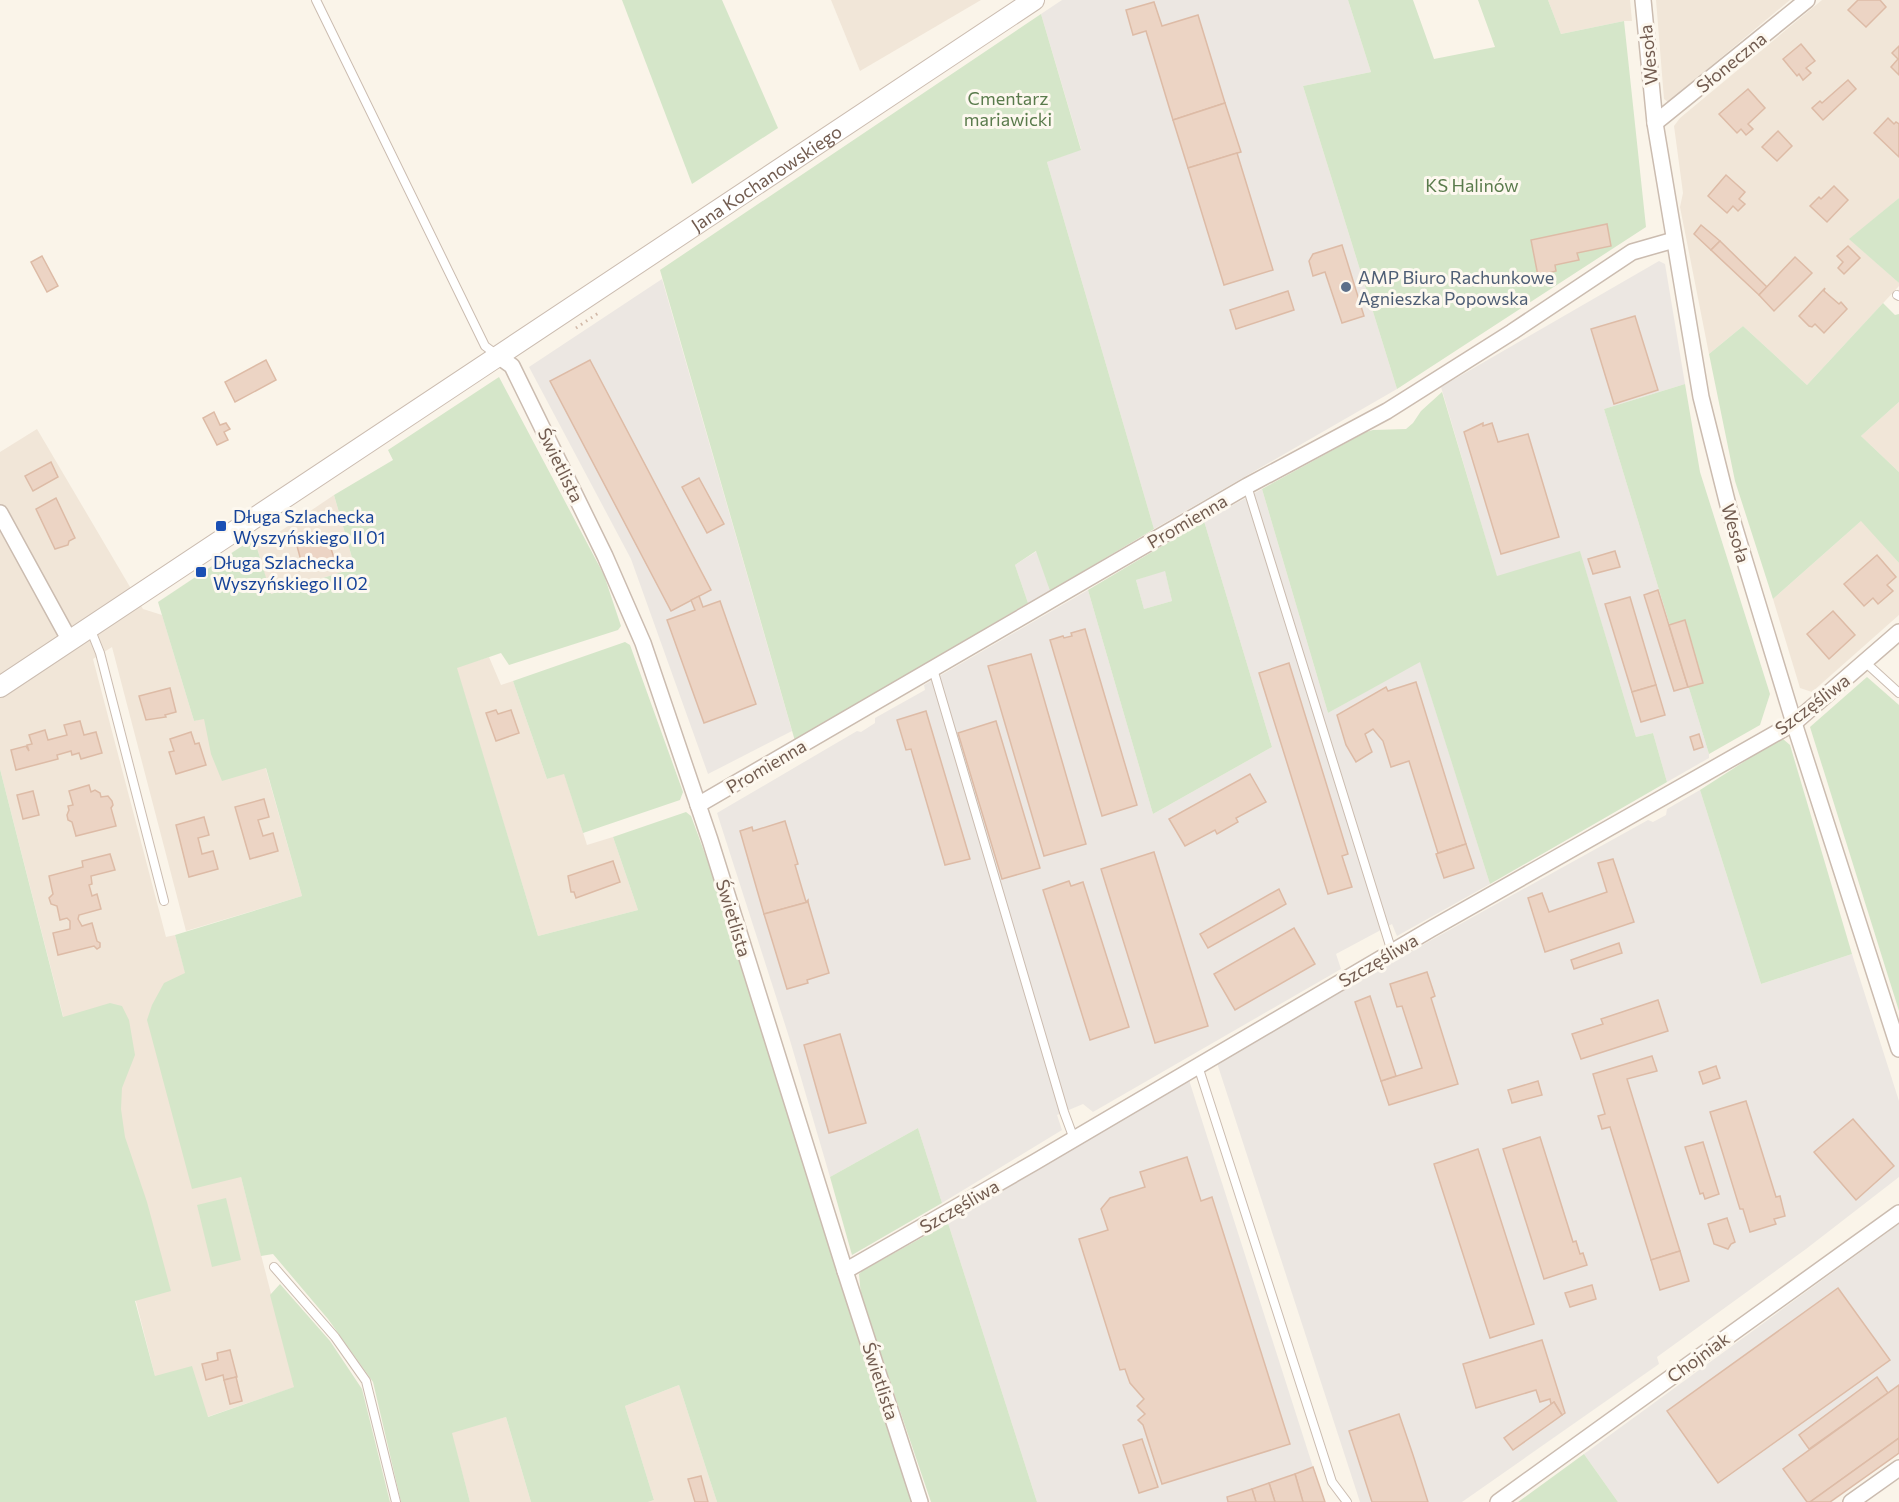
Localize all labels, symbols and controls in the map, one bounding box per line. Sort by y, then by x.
street label: Wesoła [1634,24,1662,86]
street label: Słoneczna [1691,27,1771,97]
park label: Cmentarz mariawicki [964,87,1052,130]
street label: Jana Kochanowskiego [687,120,846,236]
park label: KS Halinów [1425,174,1519,196]
place label: AMP Biuro Rachunkowe Agnieszka Popowska [1358,266,1554,309]
marker: AMP Biuro Rachunkowe Agnieszka Popowska [1339,280,1353,294]
street label: Świetlista [534,424,588,506]
street label: Promienna [1143,489,1231,553]
street label: Wesoła [1717,501,1755,565]
place label: Długa Szlachecka Wyszyńskiego II 01 [233,505,386,548]
marker: Długa Szlachecka Wyszyńskiego II 01 [214,519,228,533]
place label: Długa Szlachecka Wyszyńskiego II 02 [213,551,368,594]
marker: Długa Szlachecka Wyszyńskiego II 02 [194,565,208,579]
street label: Szczęśliwa [1770,669,1854,739]
street label: Promienna [722,734,810,798]
street label: Świetlista [712,877,756,959]
street label: Szczęśliwa [1334,929,1422,991]
street label: Szczęśliwa [915,1175,1003,1237]
street label: Chojniak [1662,1327,1734,1387]
street label: Świetlista [858,1340,904,1422]

